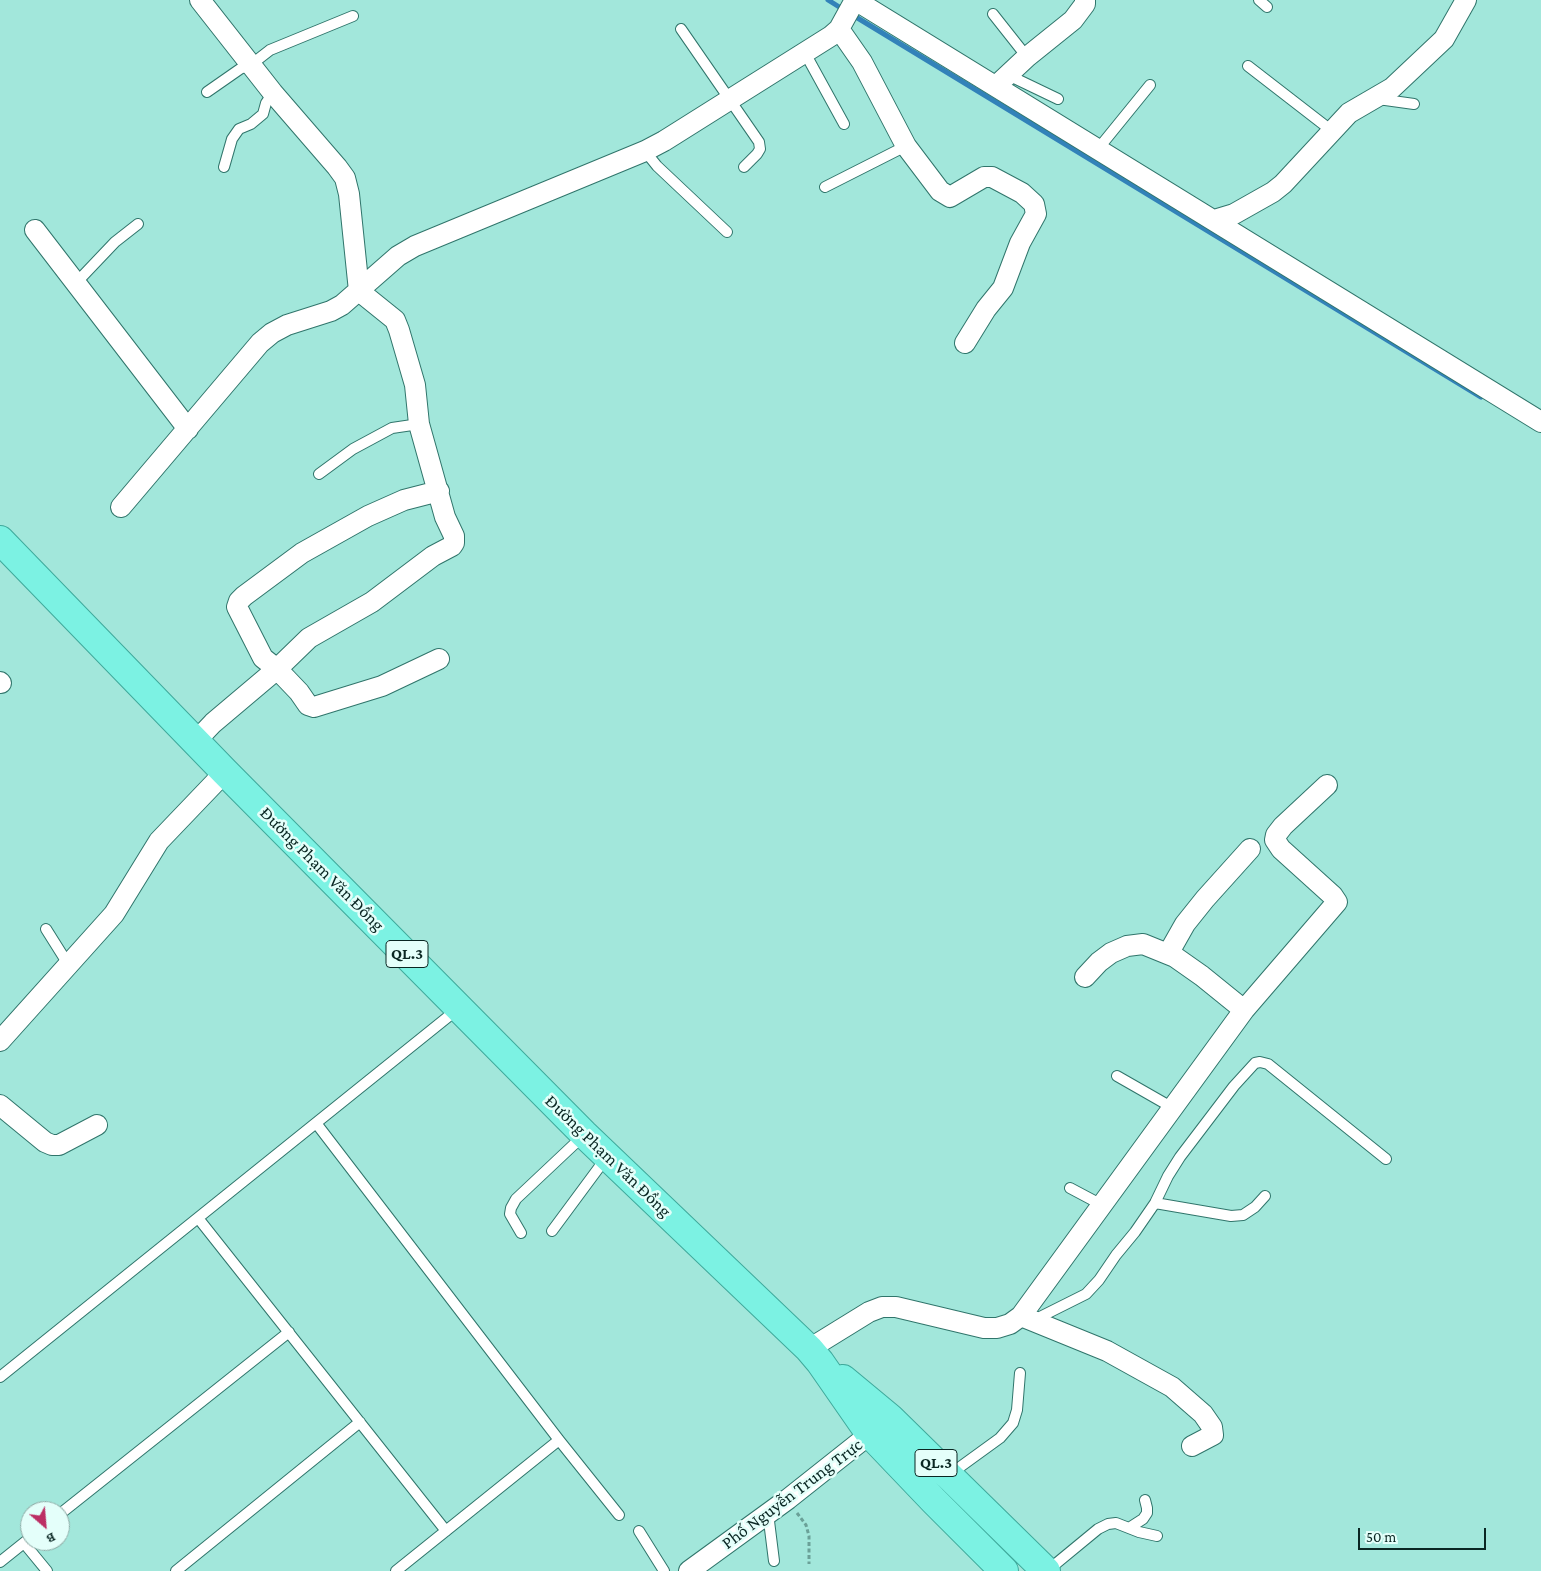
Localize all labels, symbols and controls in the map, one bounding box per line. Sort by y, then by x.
street label: Đường Phạm Văn Đồng [255,802,389,936]
road number: QL.3 [386,941,428,968]
street label: Đường Phạm Văn Đồng [540,1090,676,1222]
street label: Phố Nguyễn Trung Trực [717,1434,867,1554]
road number: QL.3 [915,1450,957,1476]
north arrow [20,1501,70,1551]
scale bar [1361,1518,1488,1550]
text: B [44,1529,59,1547]
text: 50 m [1366,1529,1396,1545]

